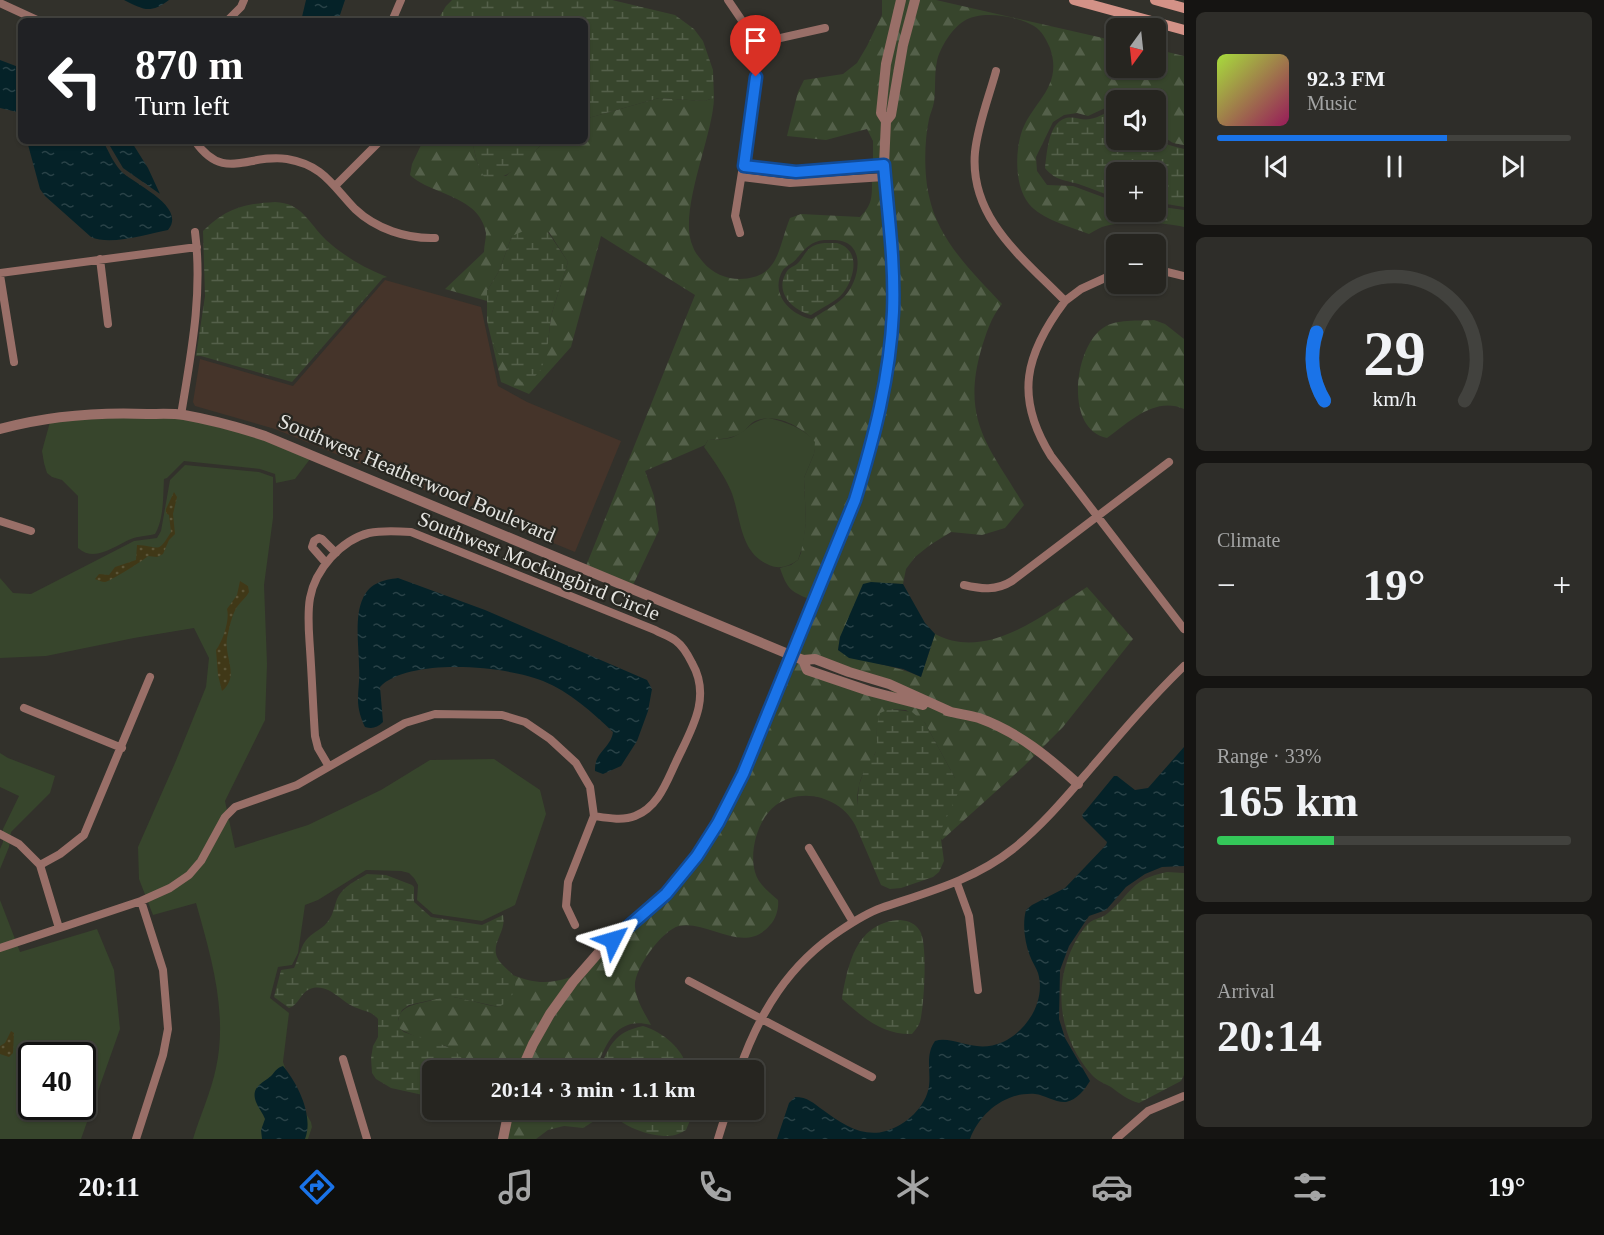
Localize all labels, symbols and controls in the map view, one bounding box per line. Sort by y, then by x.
pin [730,15,781,77]
north arrow [1106,18,1166,78]
map controls [1106,18,1166,294]
icon: arrive [739,24,772,57]
icon: left [36,42,114,120]
text: 870 m [135,42,244,88]
text: 92.3 FM [1307,66,1385,91]
button: sound [1106,90,1166,150]
text: Turn left [135,91,229,121]
text: Music [1307,92,1357,114]
icon: previous [1260,150,1293,183]
icon: pause [1378,150,1411,183]
icon: next [1496,150,1529,183]
button: + [1106,162,1166,222]
button: − [1106,234,1166,294]
text: 29 [1363,319,1425,388]
text: km/h [1372,388,1416,412]
street label: Southwest Heatherwood Boulevard [275,409,560,548]
street label: Southwest Mockingbird Circle [414,506,664,626]
text: Climate [1217,529,1280,551]
text: 19° [1363,560,1426,610]
text: − [1217,567,1236,603]
text: + [1552,567,1571,603]
text: Range · 33% [1217,745,1321,767]
text: 165 km [1217,776,1358,826]
position arrow [581,908,645,972]
text: Arrival [1217,980,1275,1002]
text: 20:14 [1217,1011,1322,1061]
speed limit sign: 40 [18,1042,96,1120]
text: 20:14 · 3 min · 1.1 km [491,1077,695,1102]
icon: directions [296,1166,338,1208]
icon: music [495,1166,537,1208]
icon: phone [694,1166,736,1208]
icon: climate [892,1166,934,1208]
icon: car [1091,1166,1133,1208]
icon: filters [1289,1166,1331,1208]
text: 20:11 [78,1172,140,1202]
text: 19° [1488,1172,1526,1202]

